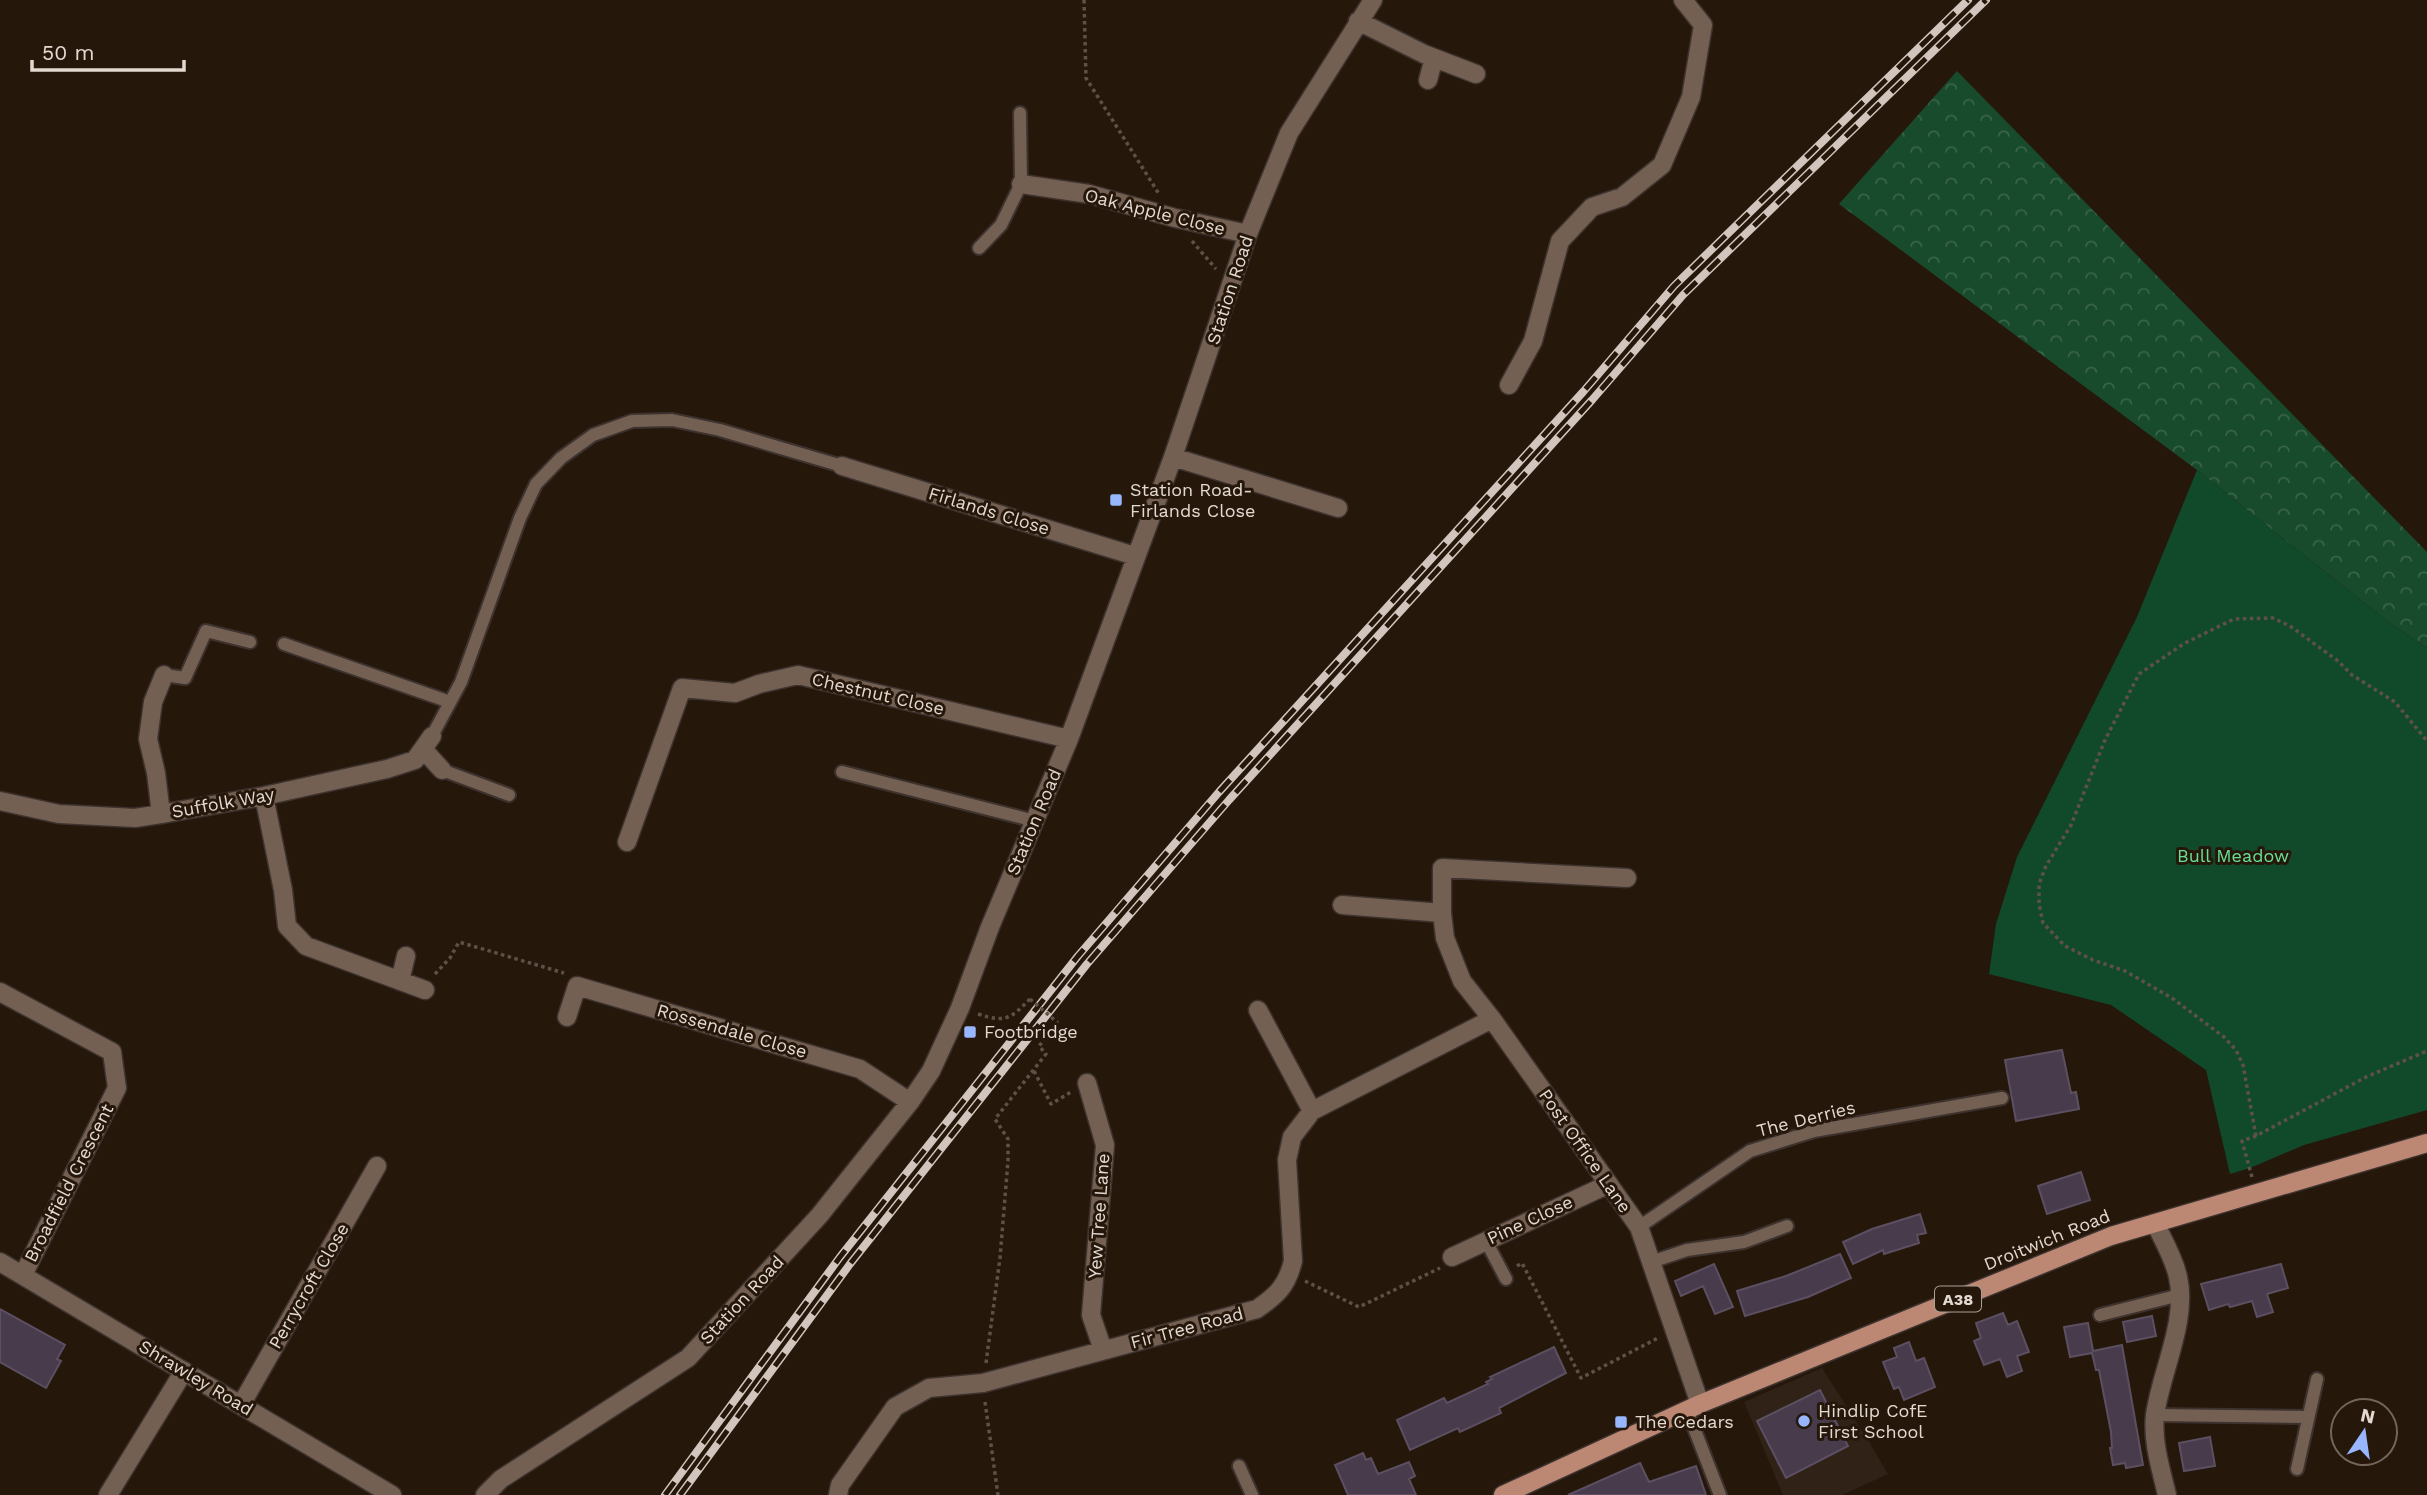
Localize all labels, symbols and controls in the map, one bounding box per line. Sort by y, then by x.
scale bar [32,28,184,72]
text: 50 m [42,40,94,65]
street label: Oak Apple Close [1083,184,1227,239]
street label: Station Road [1202,233,1257,347]
place label: Station Road- Firlands Close [1130,479,1255,521]
street label: Firlands Close [926,482,1052,539]
marker: Station Road- Firlands Close [1108,492,1124,508]
street label: Chestnut Close [810,668,946,719]
street label: Station Road [1002,766,1065,878]
street label: Suffolk Way [170,783,277,822]
park label: Bull Meadow [2177,845,2289,866]
street label: Rossendale Close [655,999,810,1062]
place label: Footbridge [984,1021,1078,1042]
marker: Footbridge [962,1024,978,1040]
street label: Post Office Lane [1535,1085,1636,1217]
street label: The Derries [1754,1096,1857,1141]
street label: Broadfield Crescent [20,1100,118,1265]
street label: Yew Tree Lane [1084,1153,1113,1279]
street label: Pine Close [1484,1191,1576,1248]
street label: Droitwich Road [1981,1205,2113,1274]
street label: Perrycroft Close [264,1219,353,1352]
street label: Station Road [695,1251,788,1348]
road number: A38 [1935,1287,1981,1312]
street label: Fir Tree Road [1128,1302,1246,1353]
street label: Shrawley Road [135,1335,257,1420]
north arrow [2329,1397,2399,1467]
place label: Hindlip CofE First School [1818,1400,1928,1442]
text: N [2358,1403,2377,1429]
place label: The Cedars [1635,1411,1734,1432]
marker: Hindlip CofE First School [1796,1413,1812,1429]
marker: The Cedars [1613,1414,1629,1430]

